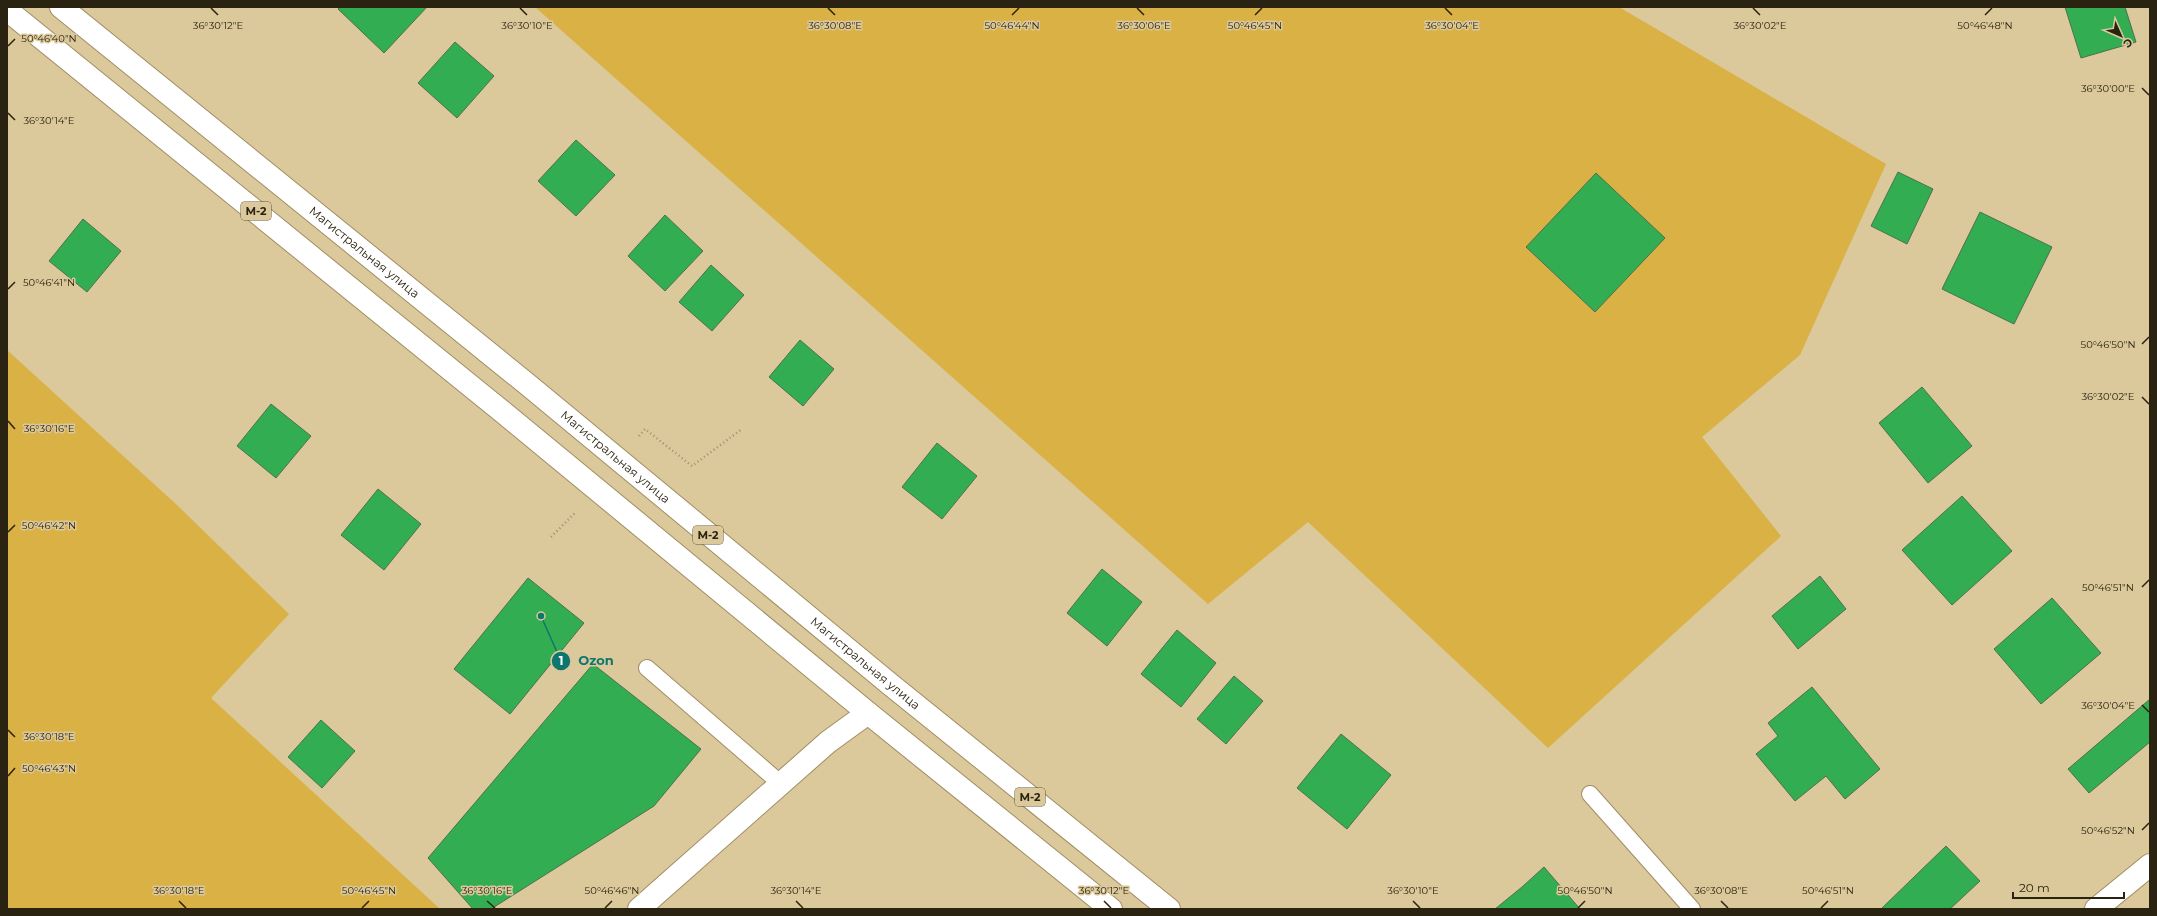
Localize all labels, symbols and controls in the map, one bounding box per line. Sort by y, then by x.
north arrow [2101,16,2141,56]
text: 36°30'12"E [193,19,244,32]
text: 36°30'10"E [501,19,553,32]
text: 36°30'08"E [808,19,862,32]
text: 50°46'44"N [984,19,1040,32]
text: 36°30'06"E [1117,19,1171,32]
text: 50°46'45"N [1228,19,1282,32]
text: 36°30'04"E [1425,19,1479,32]
text: 36°30'02"E [1733,19,1787,32]
text: 50°46'48"N [1957,19,2013,32]
text: 50°46'40"N [21,32,77,45]
text: С [2120,35,2136,51]
text: 36°30'00"E [2081,82,2135,95]
text: 36°30'14"E [23,114,75,127]
road number: М-2 [241,202,271,220]
street label: Магистральная улица [306,203,423,301]
text: 50°46'41"N [23,276,75,289]
text: 50°46'50"N [2080,338,2136,351]
text: 36°30'02"E [2081,390,2135,403]
street label: Магистральная улица [558,407,673,506]
text: 36°30'16"E [24,422,75,435]
text: 50°46'42"N [22,519,76,532]
road number: М-2 [693,526,723,544]
text: 50°46'51"N [2082,581,2134,594]
street label: Магистральная улица [808,614,923,712]
callout: Ozon [551,648,622,673]
text: Ozon [578,652,614,668]
text: 1 [559,653,563,668]
text: 36°30'04"E [2081,699,2135,712]
text: 36°30'18"E [23,730,75,743]
text: 50°46'43"N [22,762,76,775]
road number: М-2 [1015,788,1045,806]
text: 50°46'52"N [2081,824,2135,837]
scale bar [2013,874,2124,900]
text: 20 m [2019,880,2050,895]
text: 36°30'18"E [153,884,205,897]
text: 50°46'45"N [342,884,396,897]
text: 36°30'16"E [462,884,513,897]
text: 50°46'46"N [585,884,639,897]
text: 36°30'14"E [770,884,822,897]
text: 36°30'12"E [1079,884,1130,897]
text: 36°30'10"E [1387,884,1439,897]
text: 50°46'50"N [1557,884,1613,897]
text: 36°30'08"E [1694,884,1748,897]
text: 50°46'51"N [1802,884,1854,897]

